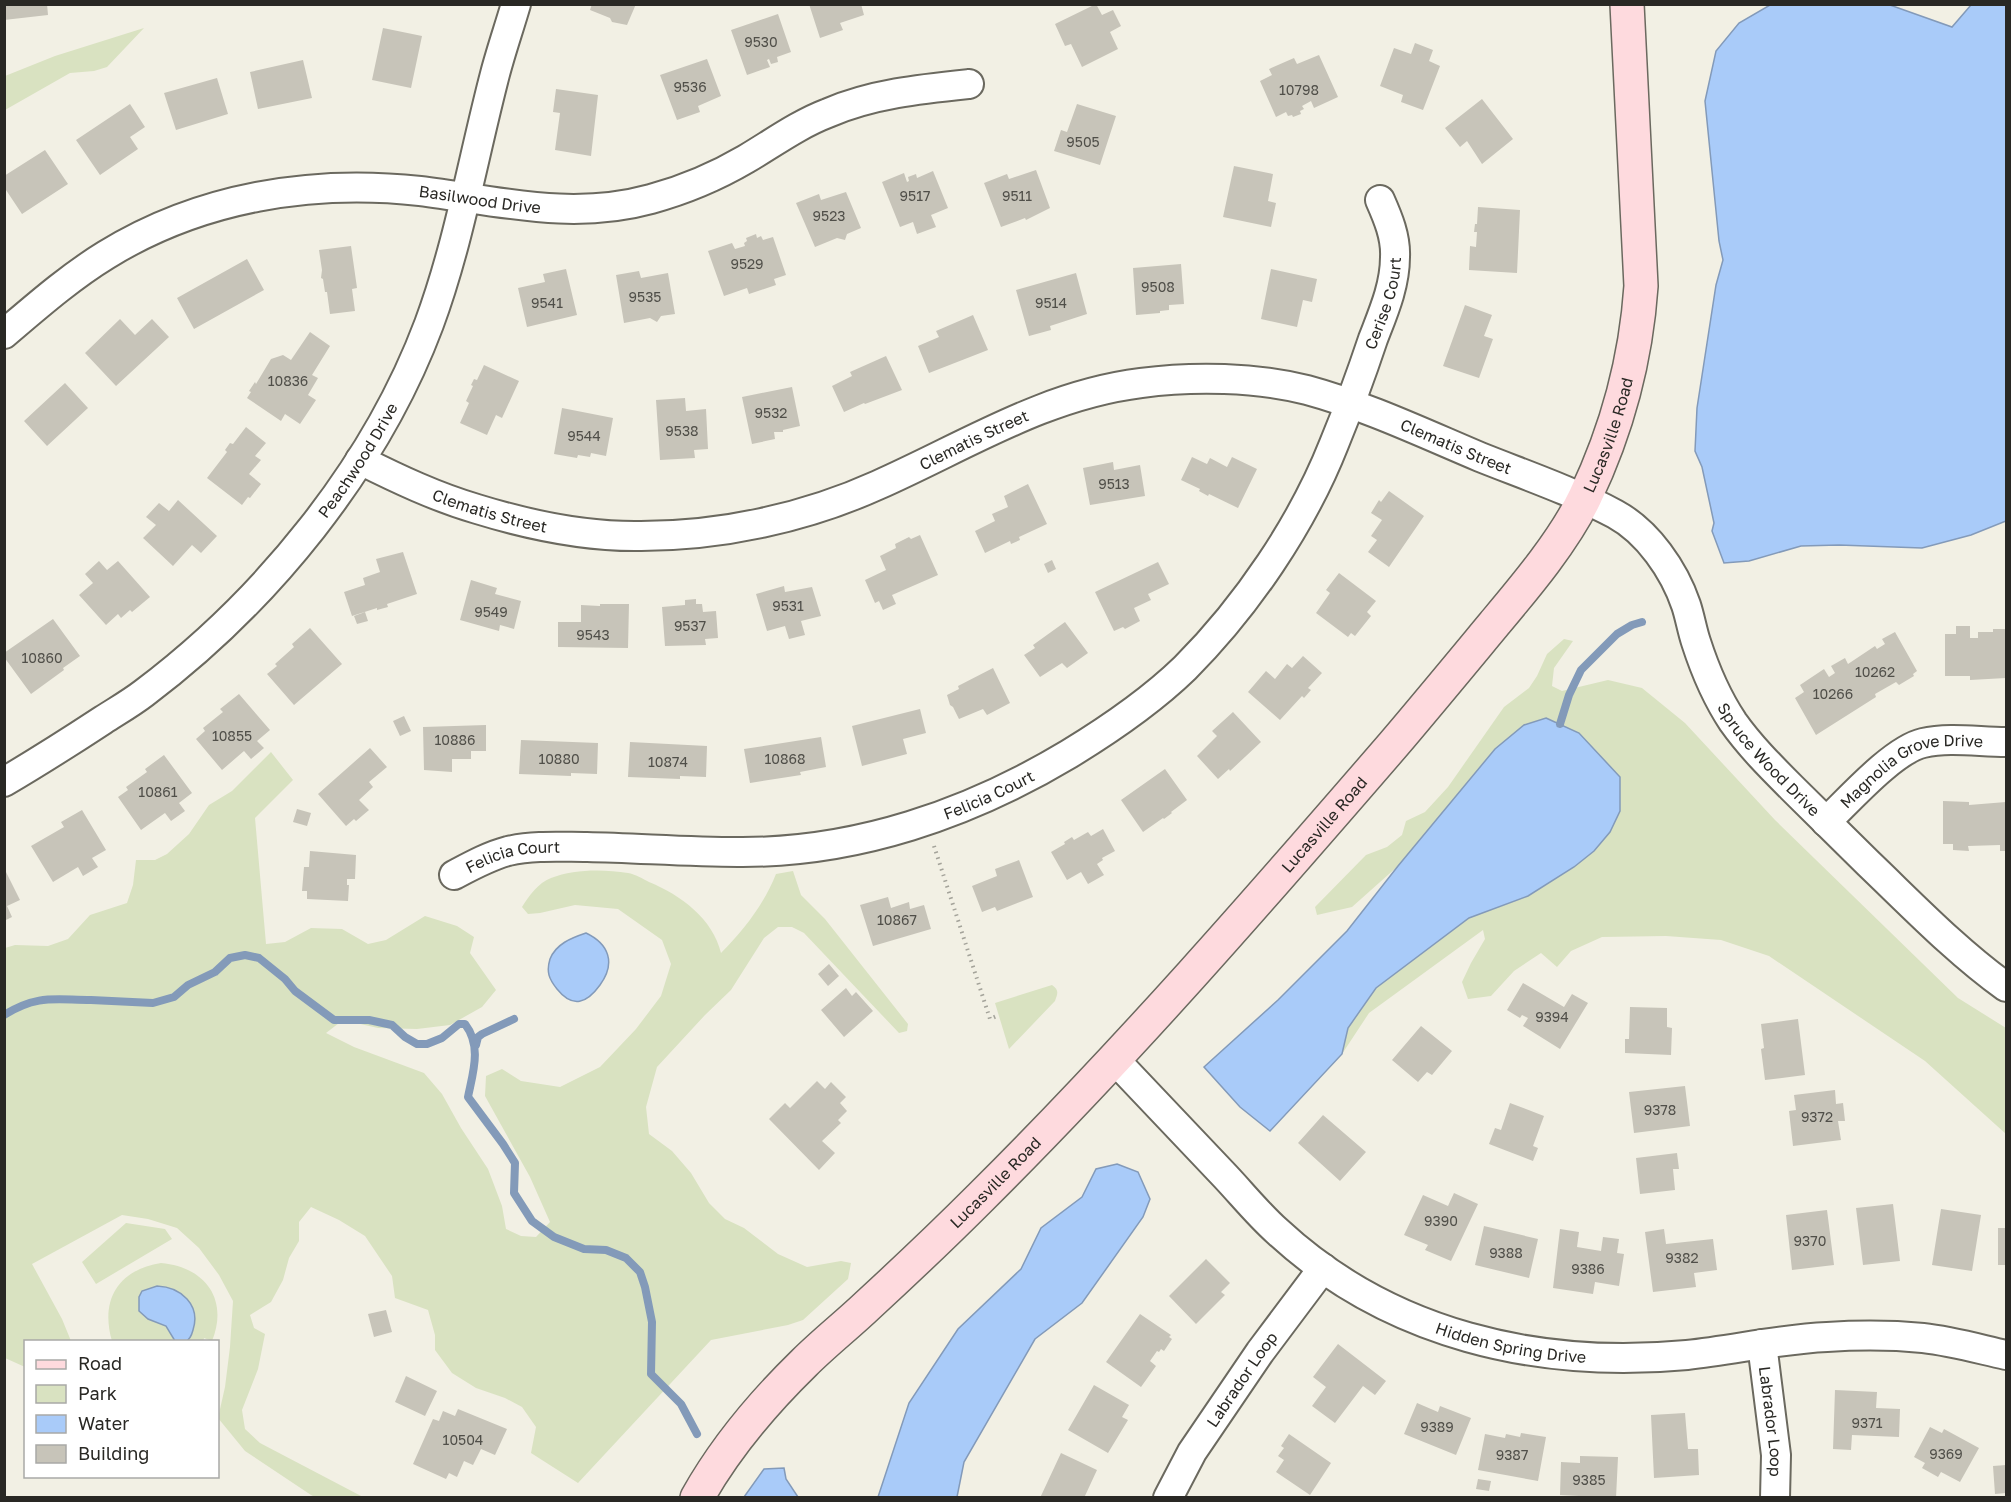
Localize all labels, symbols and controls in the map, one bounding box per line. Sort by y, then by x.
house number: 9530 [744,33,778,50]
house number: 9536 [673,78,707,95]
house number: 10798 [1279,81,1319,98]
house number: 9505 [1066,133,1100,150]
street label: Basilwood Drive [418,181,542,217]
house number: 9517 [900,187,930,204]
house number: 9511 [1002,187,1032,204]
house number: 9523 [813,207,845,224]
house number: 9529 [730,255,764,272]
street label: Cerise Court [1360,257,1405,352]
house number: 9508 [1141,278,1175,295]
house number: 9535 [629,288,661,305]
house number: 9541 [531,294,563,311]
house number: 9514 [1035,294,1067,311]
house number: 10836 [268,372,308,389]
street label: Lucasville Road [1579,375,1637,496]
street label: Peachwood Drive [314,399,402,522]
house number: 9532 [755,404,787,421]
street label: Clematis Street [916,405,1031,474]
street label: Clematis Street [1397,414,1514,478]
house number: 9538 [665,422,699,439]
house number: 9544 [567,427,601,444]
house number: 9513 [1098,475,1130,492]
street label: Clematis Street [430,484,549,537]
house number: 9531 [772,597,804,614]
house number: 9549 [474,603,508,620]
house number: 9537 [674,617,706,634]
house number: 9543 [576,626,610,643]
house number: 10860 [21,649,63,666]
house number: 10262 [1855,663,1895,680]
house number: 10266 [1813,685,1853,702]
street label: Spruce Wood Drive [1713,699,1824,820]
house number: 10855 [212,727,252,744]
street label: Magnolia Grove Drive [1836,730,1984,812]
house number: 10886 [434,731,476,748]
house number: 10880 [538,750,580,767]
house number: 10868 [764,750,806,767]
house number: 10874 [648,753,688,770]
street label: Felicia Court [941,766,1038,824]
street label: Lucasville Road [1277,772,1371,877]
house number: 10861 [138,783,178,800]
street label: Felicia Court [462,837,560,877]
house number: 10867 [877,911,917,928]
house number: 9394 [1535,1008,1569,1025]
house number: 9378 [1644,1101,1676,1118]
house number: 9372 [1801,1108,1833,1125]
street label: Lucasville Road [946,1133,1045,1232]
house number: 9390 [1424,1212,1458,1229]
house number: 9370 [1794,1232,1826,1249]
house number: 9388 [1489,1244,1523,1261]
house number: 9382 [1665,1249,1699,1266]
house number: 9386 [1571,1260,1605,1277]
street label: Hidden Spring Drive [1433,1318,1587,1367]
street label: Labrador Loop [1202,1328,1282,1431]
legend [24,1340,219,1478]
text: Road [78,1352,122,1374]
street label: Labrador Loop [1755,1365,1786,1477]
text: Park [78,1382,117,1404]
text: Water [78,1412,129,1434]
house number: 9371 [1852,1414,1883,1431]
house number: 9389 [1420,1418,1454,1435]
house number: 10504 [443,1431,483,1448]
text: Building [78,1442,149,1464]
house number: 9369 [1929,1445,1963,1462]
house number: 9387 [1496,1446,1528,1463]
house number: 9385 [1572,1471,1606,1488]

